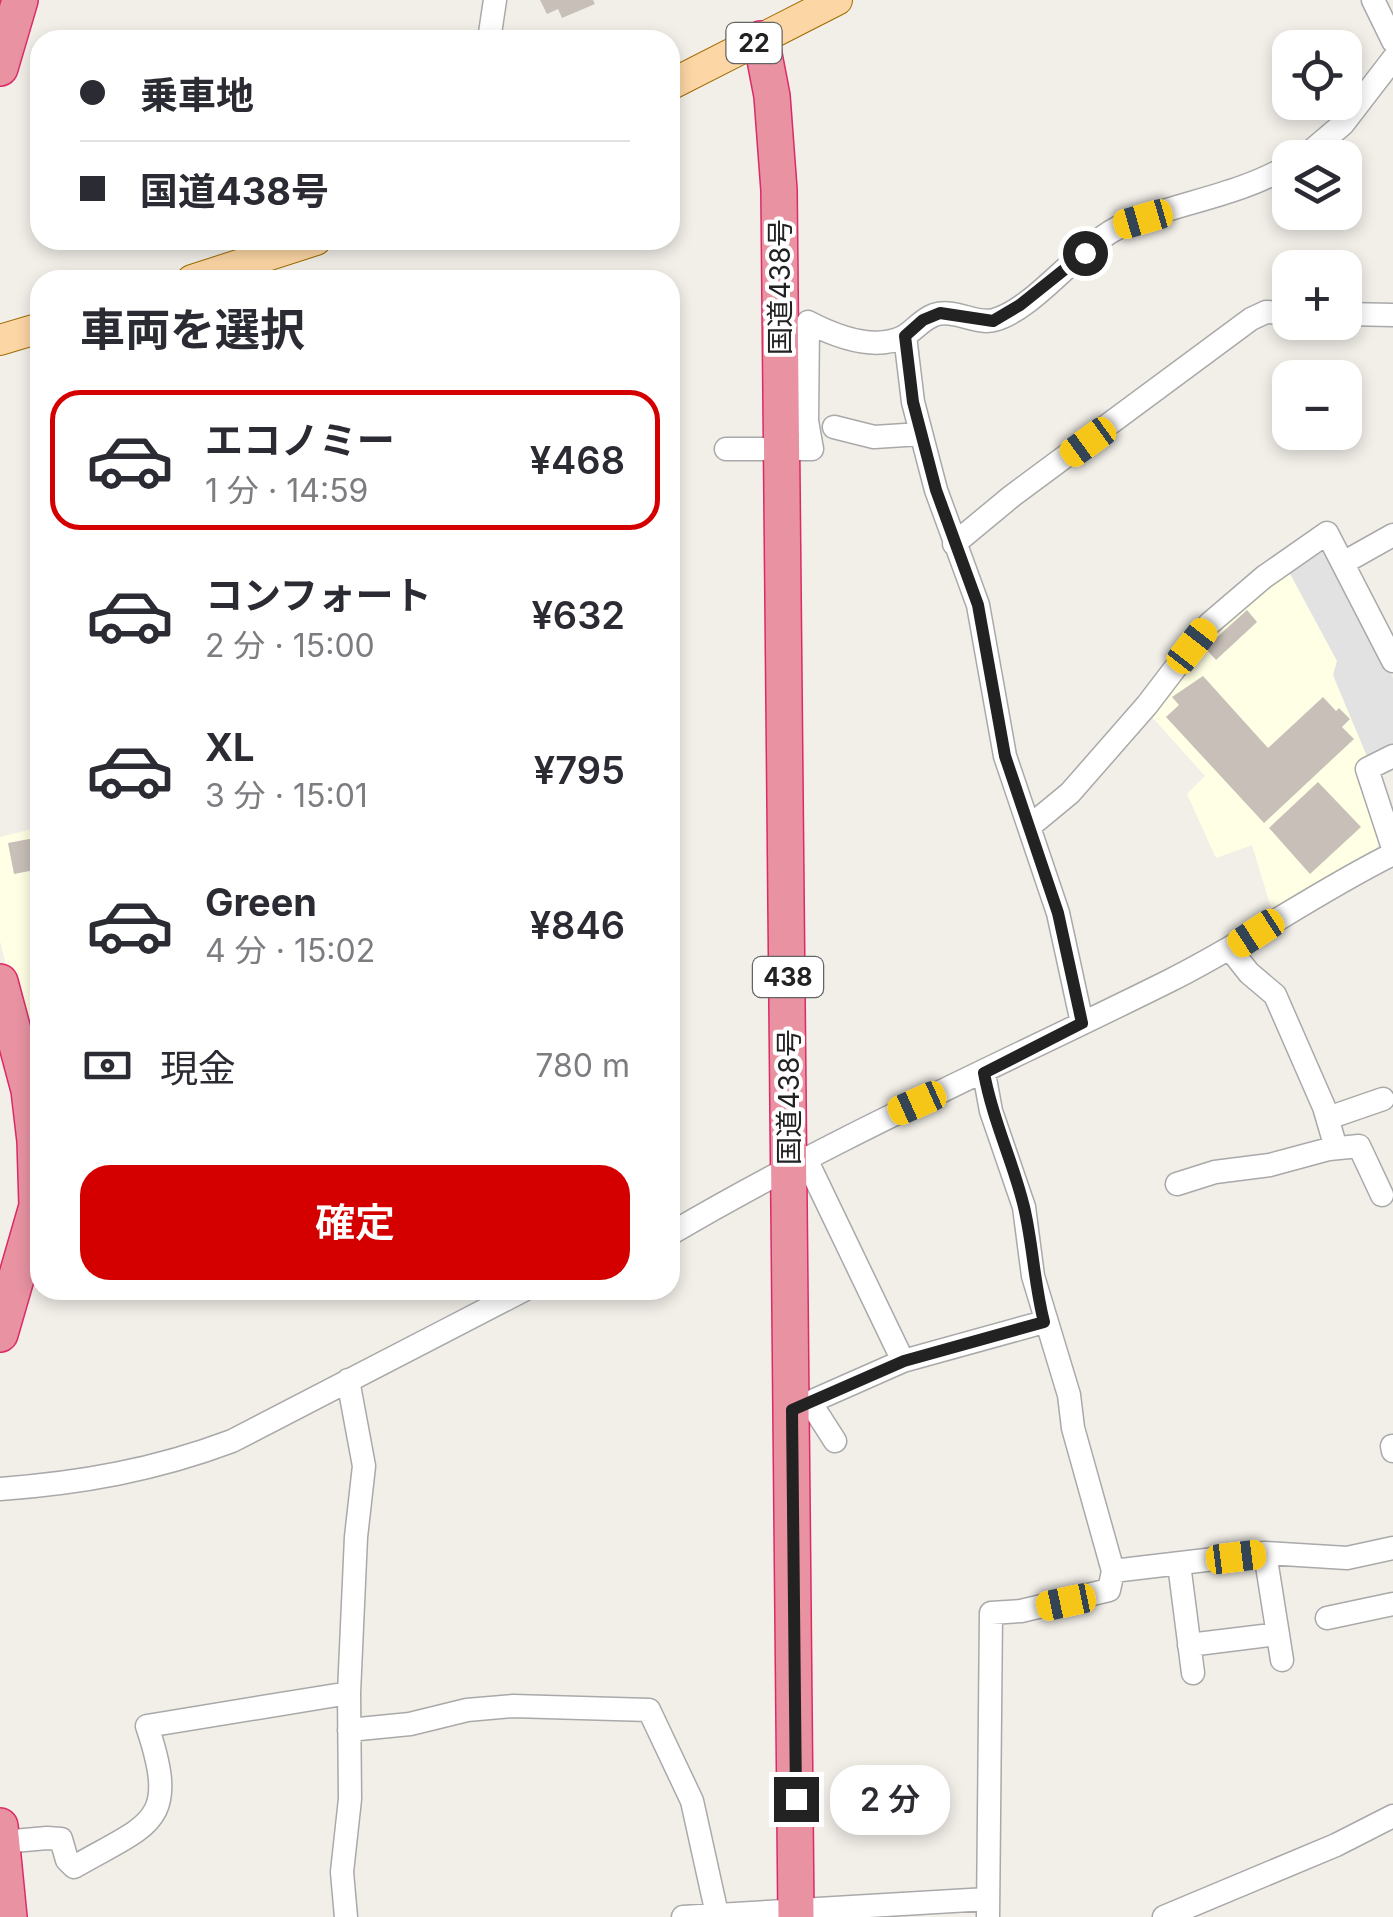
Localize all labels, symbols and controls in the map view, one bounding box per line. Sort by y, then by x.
road number: 22 [726,23,782,63]
map controls [1272,30,1362,450]
button: locate [1272,30,1362,120]
text: 乗車地 [140,72,254,118]
button: layers [1272,140,1362,230]
text: 国道438号 [140,168,329,214]
car [1110,196,1176,242]
street label: 国道438号 [763,219,797,355]
route start [1063,231,1108,276]
button: + [1272,250,1362,340]
text: 車両を選択 [80,302,305,357]
button: − [1272,360,1362,450]
car [1055,412,1121,472]
icon: car [85,415,175,505]
text: エコノミー [205,417,395,463]
text: ¥468 [530,437,625,483]
text: 1 分 · 14:59 [205,471,368,510]
icon: car [85,570,175,660]
text: コンフォート [205,572,432,618]
text: ¥632 [531,592,625,638]
car [1162,613,1222,679]
text: 2 分 · 15:00 [205,626,375,665]
text: XL [205,724,255,770]
icon: car [85,725,175,815]
text: ¥795 [534,747,625,793]
text: 3 分 · 15:01 [205,776,368,815]
text: Green [205,879,317,925]
icon: car [85,880,175,970]
text: ¥846 [530,902,625,948]
car [1223,904,1289,962]
text: 4 分 · 15:02 [205,931,375,970]
road number: 438 [753,957,823,997]
street label: 国道438号 [772,1029,806,1165]
icon: cash [80,1038,135,1093]
text: 現金 [160,1045,236,1091]
text: 780 m [535,1046,630,1085]
car [883,1077,951,1129]
button: 確定 [80,1165,630,1280]
car [1204,1538,1268,1576]
car [1034,1581,1098,1623]
callout: 2 分 [831,1764,951,1834]
route end [774,1777,819,1822]
text: 2 分 [860,1780,920,1819]

